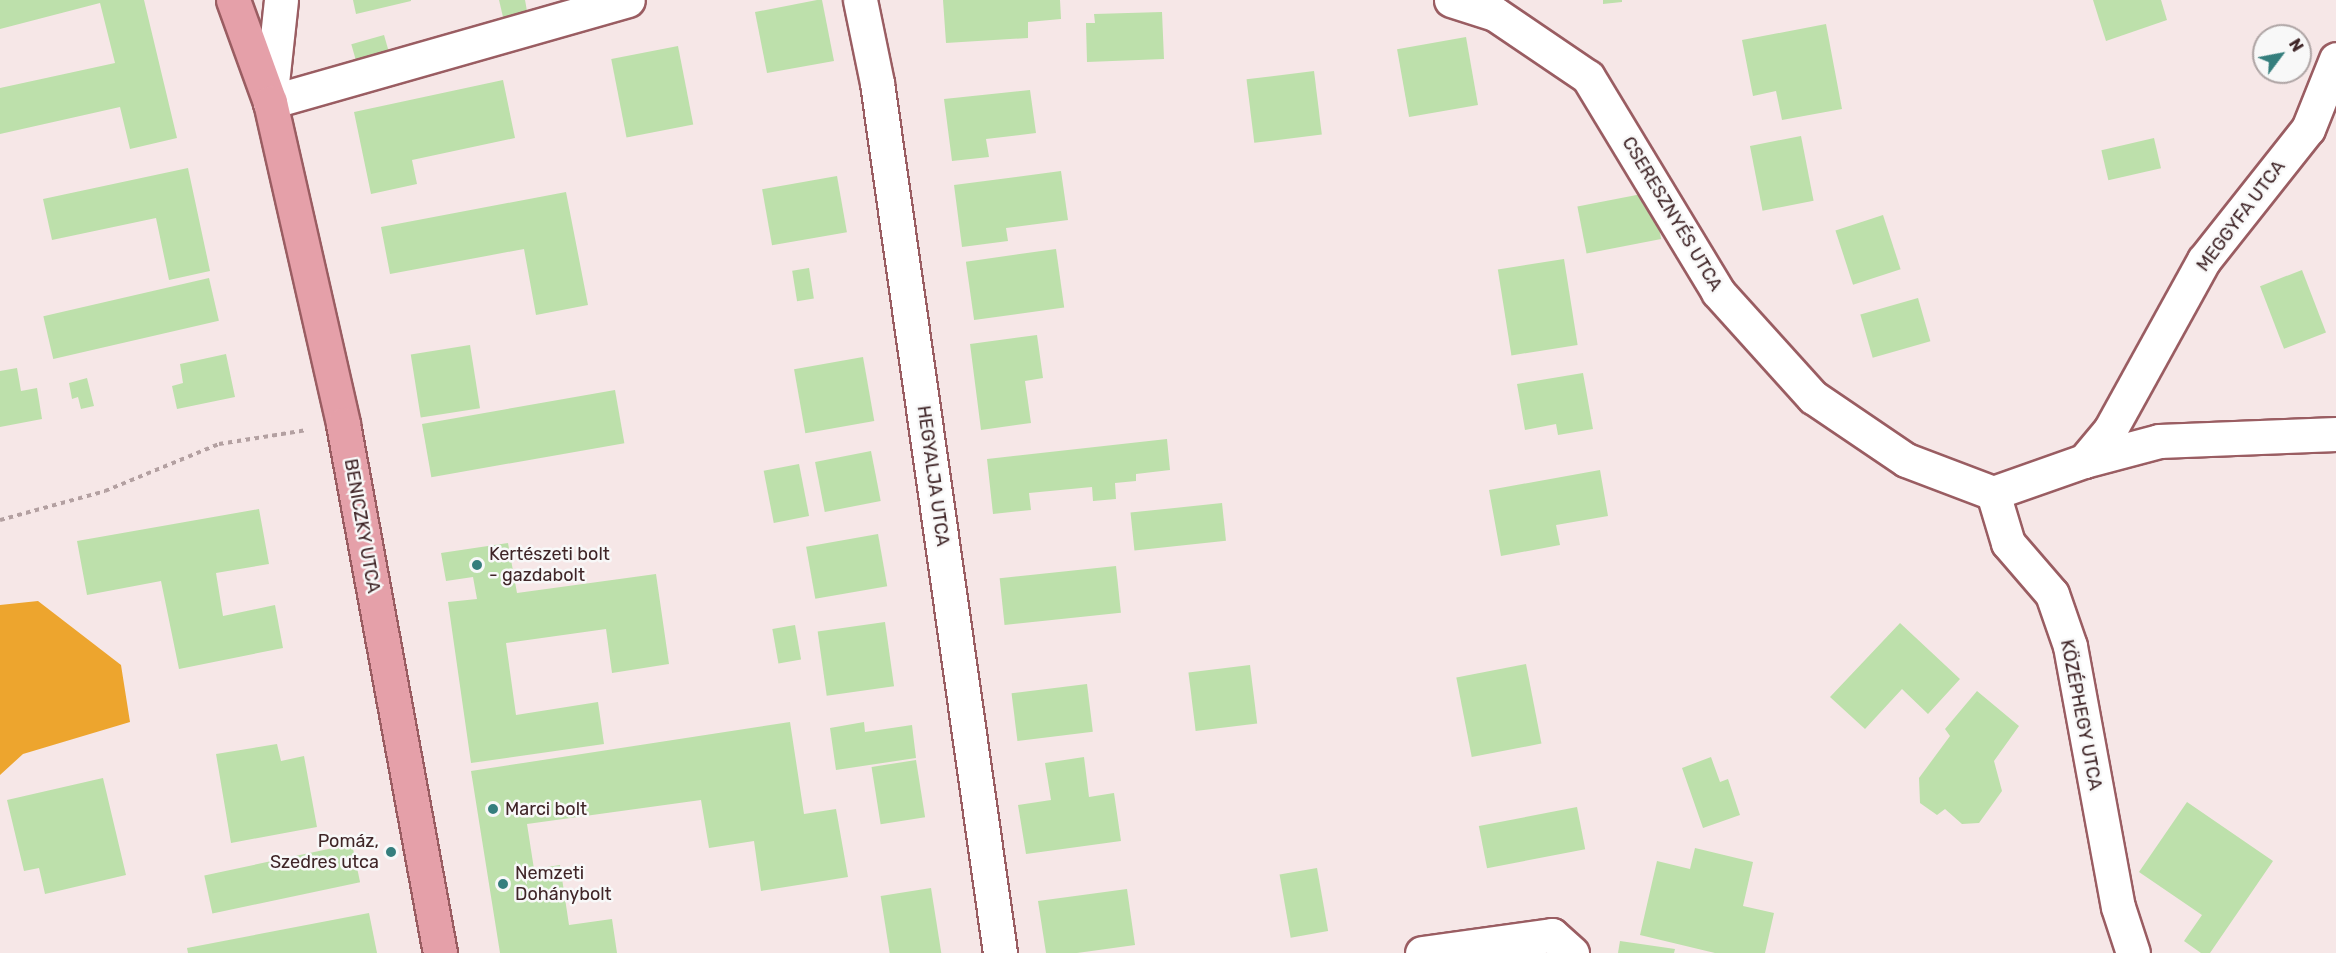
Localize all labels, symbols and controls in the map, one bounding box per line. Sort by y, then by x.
north arrow [2252,24,2312,84]
text: N [2285,35,2307,55]
street label: CSERESZNYÉS UTCA [1617,133,1727,295]
street label: MEGGYFA UTCA [2192,156,2290,276]
street label: HEGYALJA UTCA [912,404,954,548]
street label: BENICZKY UTCA [339,457,385,595]
place label: Kertészeti bolt - gazdabolt [489,544,610,586]
marker: Kertészeti bolt - gazdabolt [470,558,484,572]
street label: KÖZÉPHEGY UTCA [2056,638,2106,792]
place label: Marci bolt [505,798,587,820]
marker: Marci bolt [486,802,500,816]
place label: Pomáz, Szedres utca [270,831,379,874]
marker: Pomáz, Szedres utca [384,845,398,859]
place label: Nemzeti Dohánybolt [515,863,612,906]
marker: Nemzeti Dohánybolt [496,877,510,891]

